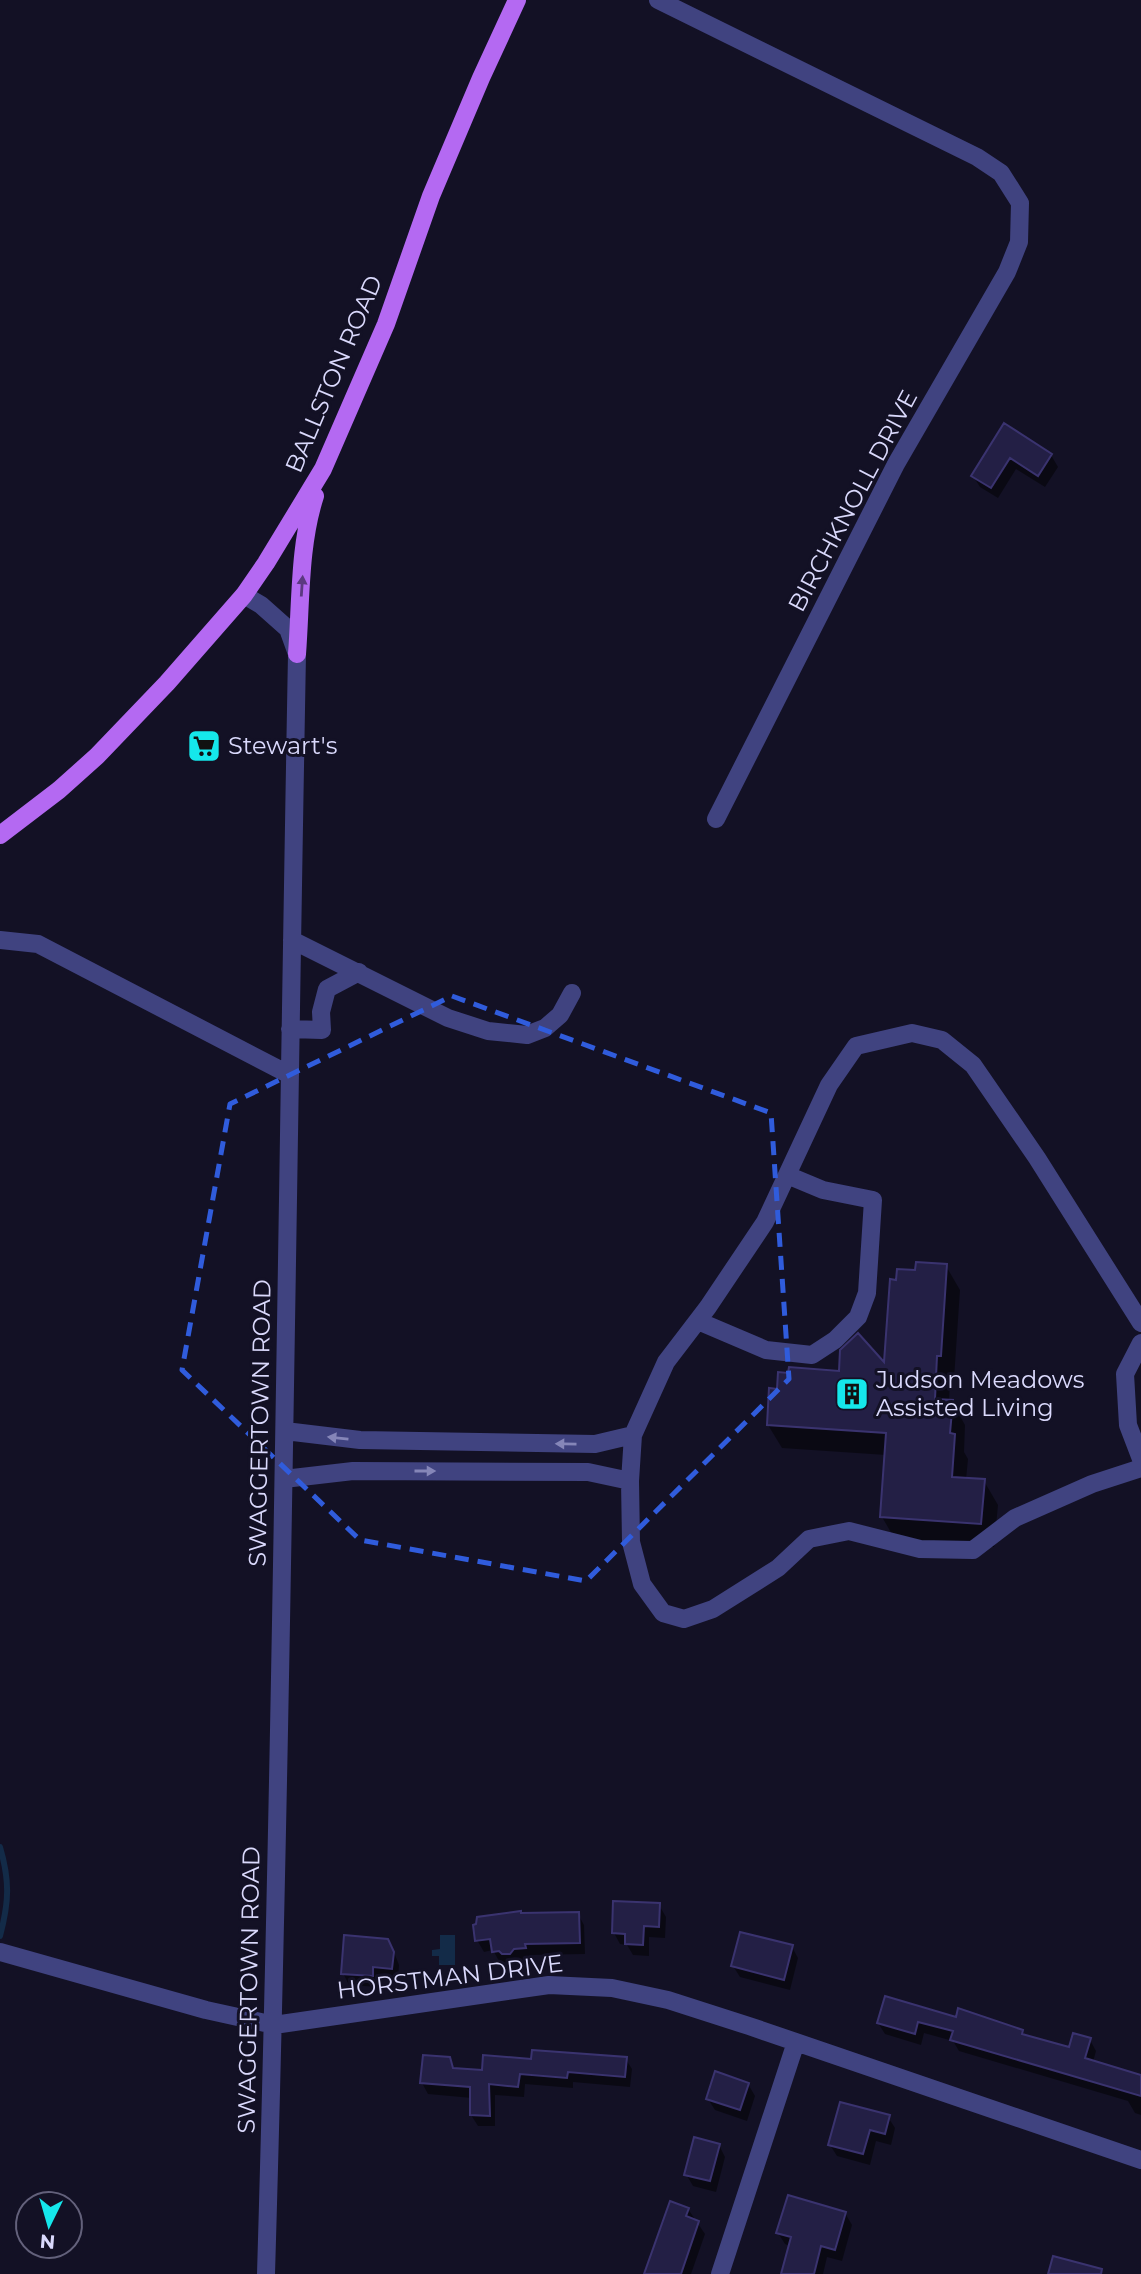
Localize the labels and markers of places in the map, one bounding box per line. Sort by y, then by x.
supermarket icon: Stewart's [185,727,223,765]
place label: Stewart's [228,731,337,760]
place label: Judson Meadows Assisted Living [875,1365,1085,1422]
building icon: Judson Meadows Assisted Living [833,1375,871,1413]

